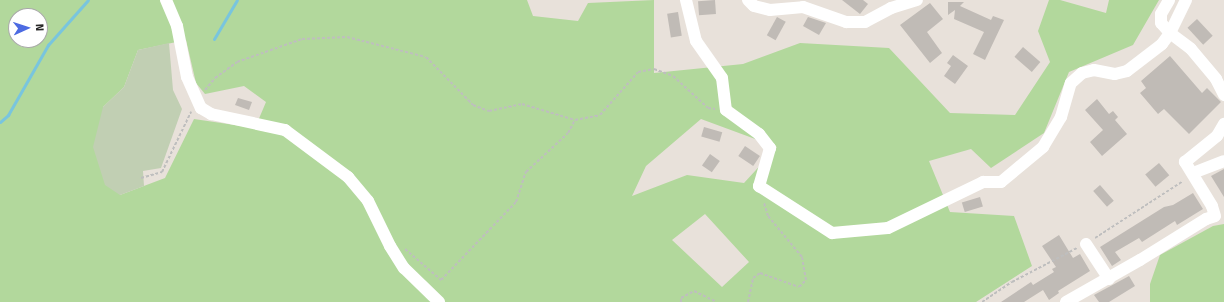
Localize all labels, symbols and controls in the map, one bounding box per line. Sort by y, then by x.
north arrow [8,8,48,48]
text: N [33,23,46,31]

